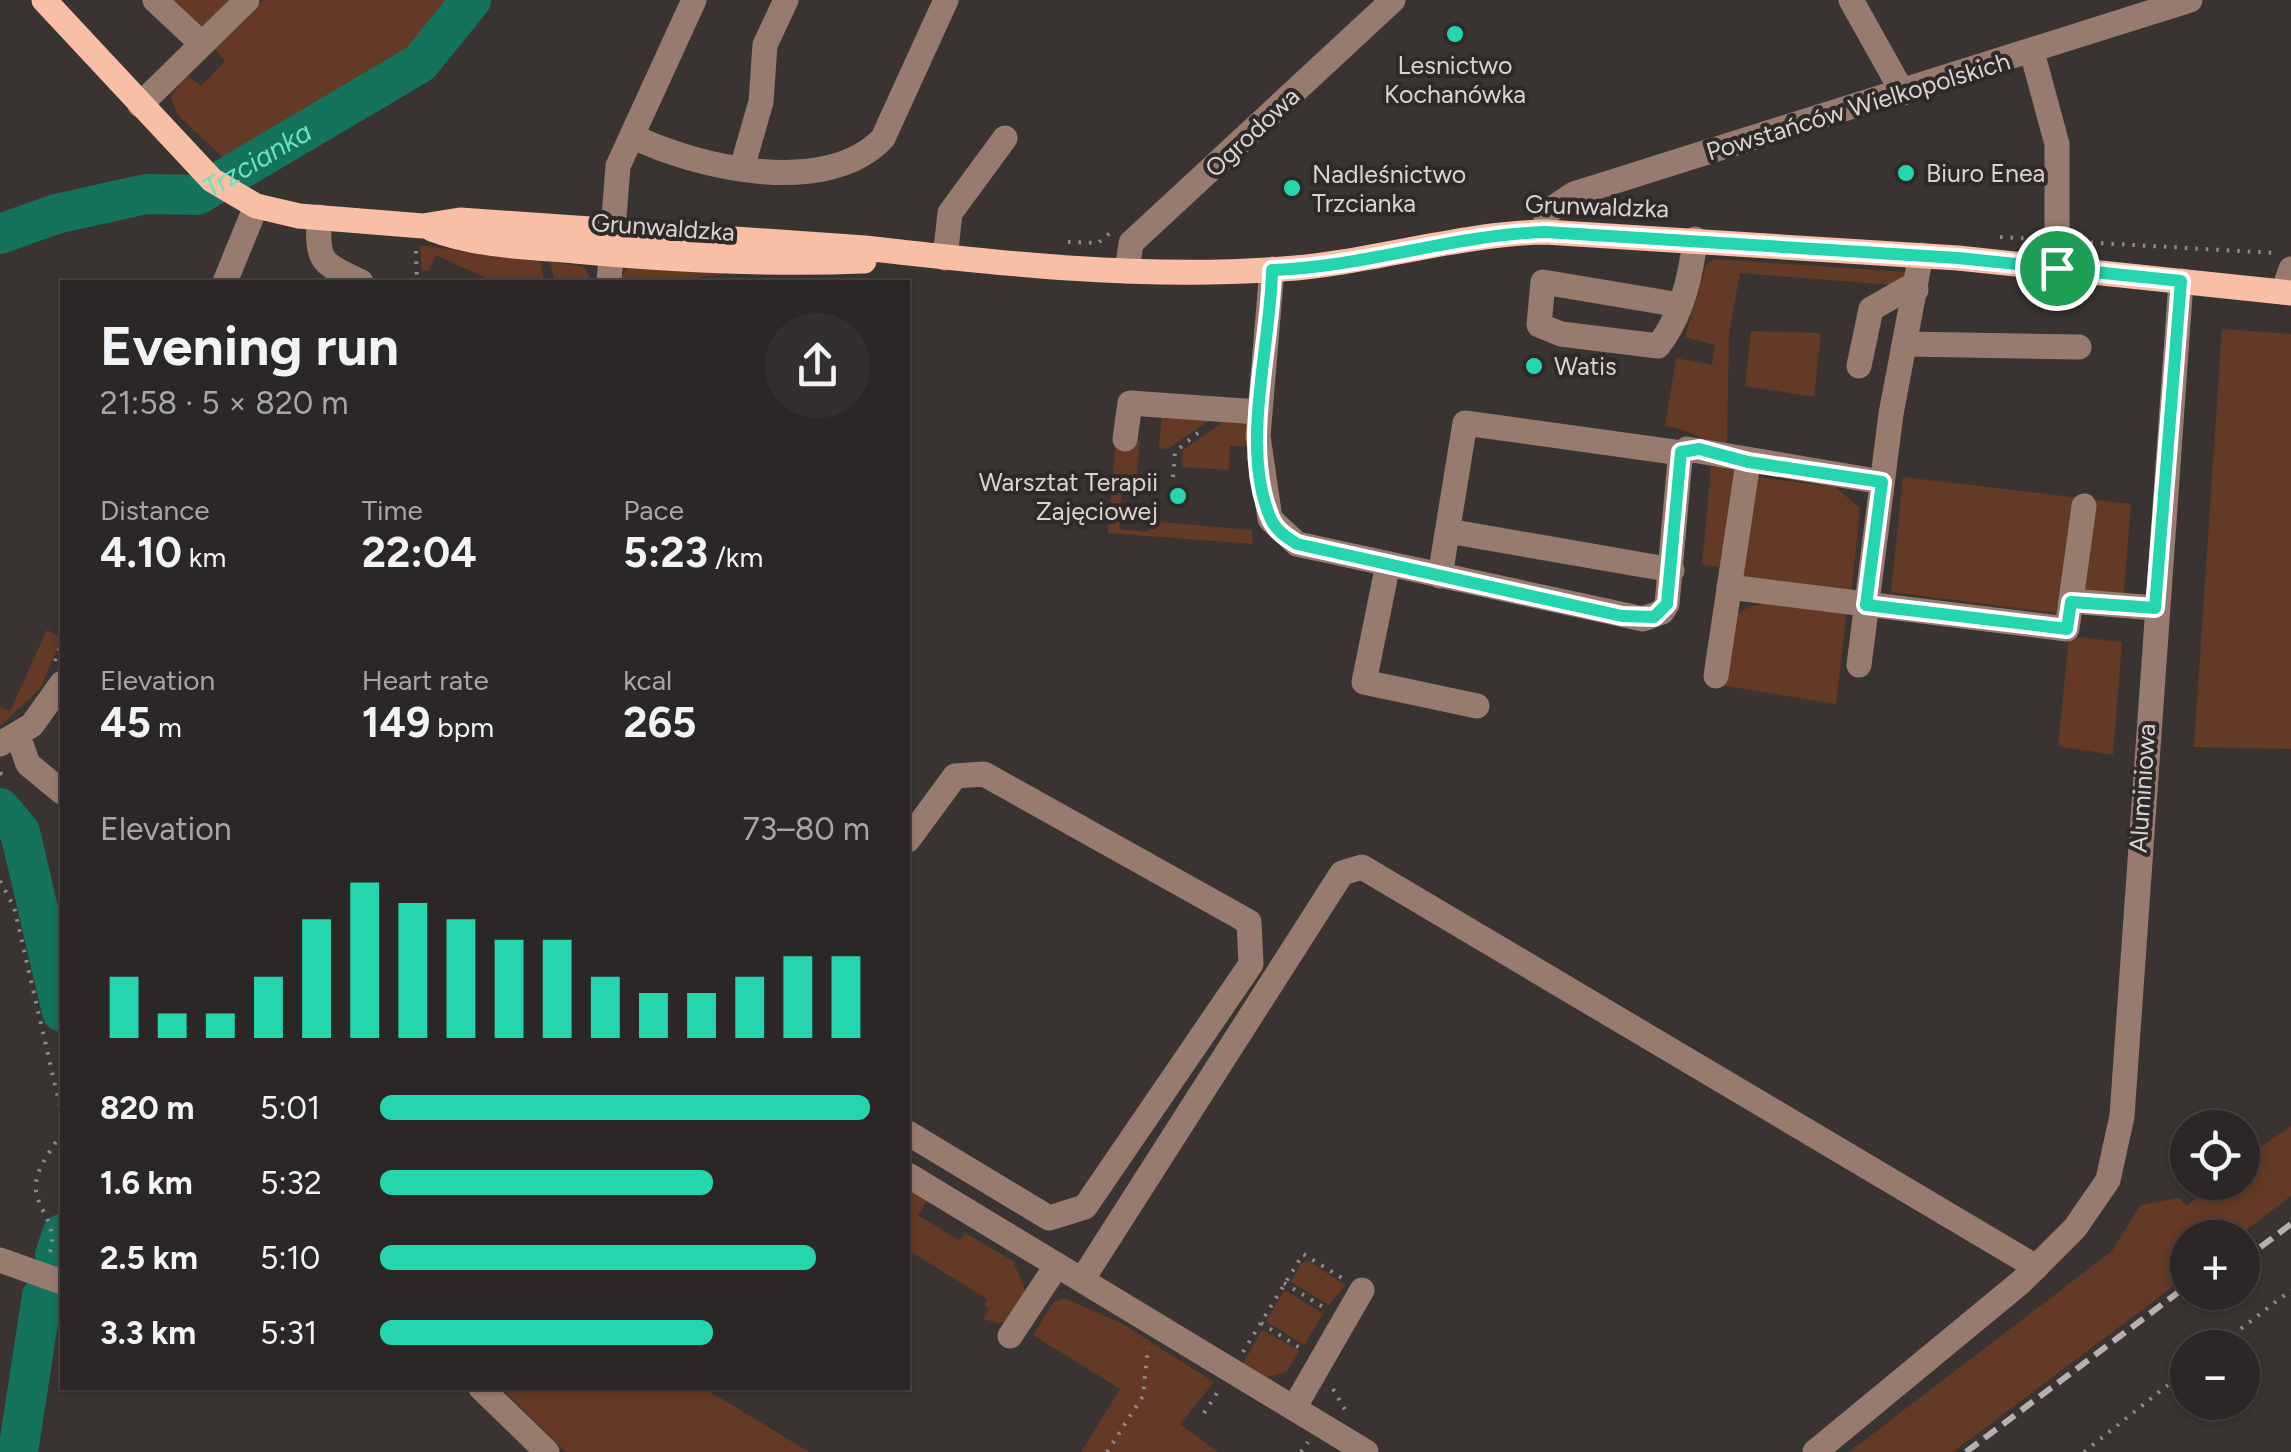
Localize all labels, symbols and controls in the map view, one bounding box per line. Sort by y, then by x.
marker: Lesnictwo Kochanówka [1444,23,1466,45]
street label: Powstańców Wielkopolskich [1702,45,2014,167]
place label: Lesnictwo Kochanówka [1384,50,1526,109]
street label: Ogrodowa [1199,81,1305,183]
water label: Trzcianka [196,114,317,205]
place label: Biuro Enea [1926,158,2045,188]
place label: Nadleśnictwo Trzcianka [1312,159,1466,218]
marker: Biuro Enea [1895,162,1917,184]
marker: Nadleśnictwo Trzcianka [1281,177,1303,199]
street label: Grunwaldzka [1524,188,1670,224]
street label: Grunwaldzka [590,207,736,247]
pin [2015,226,2100,311]
icon: arrive [2030,241,2085,296]
text: Evening run [100,313,399,379]
button: share [765,313,870,418]
place label: Watis [1554,351,1617,381]
marker: Watis [1523,355,1545,377]
text: 21:58 · 5 × 820 m [100,384,349,422]
place label: Warsztat Terapii Zajęciowej [979,467,1158,526]
marker: Warsztat Terapii Zajęciowej [1167,485,1189,507]
text: Distance [100,493,210,527]
text: Time [362,493,423,527]
text: Pace [623,493,684,527]
text: 4.10 [100,527,182,578]
text: 22:04 [362,527,477,578]
text: 5:23 [623,527,708,578]
text: km [182,540,226,574]
text: /km [708,540,763,574]
text: Elevation [100,663,215,697]
text: Heart rate [362,663,489,697]
text: kcal [623,663,672,697]
text: 45 [100,697,151,748]
text: 149 [362,697,430,748]
text: 265 [623,697,696,748]
text: m [151,710,182,744]
text: bpm [430,710,494,744]
street label: Aluminiowa [2123,722,2161,854]
text: Elevation [100,810,232,848]
text: 73–80 m [743,810,870,848]
text: 820 m [100,1089,194,1127]
text: 5:01 [260,1089,320,1127]
map controls [2170,1110,2260,1420]
button: locate [2170,1110,2260,1200]
text: 1.6 km [100,1164,193,1202]
text: 5:32 [260,1164,322,1202]
button: + [2170,1220,2260,1310]
text: 2.5 km [100,1239,198,1277]
text: 5:10 [260,1239,320,1277]
text: 3.3 km [100,1314,196,1352]
text: 5:31 [260,1314,317,1352]
button: − [2170,1330,2260,1420]

